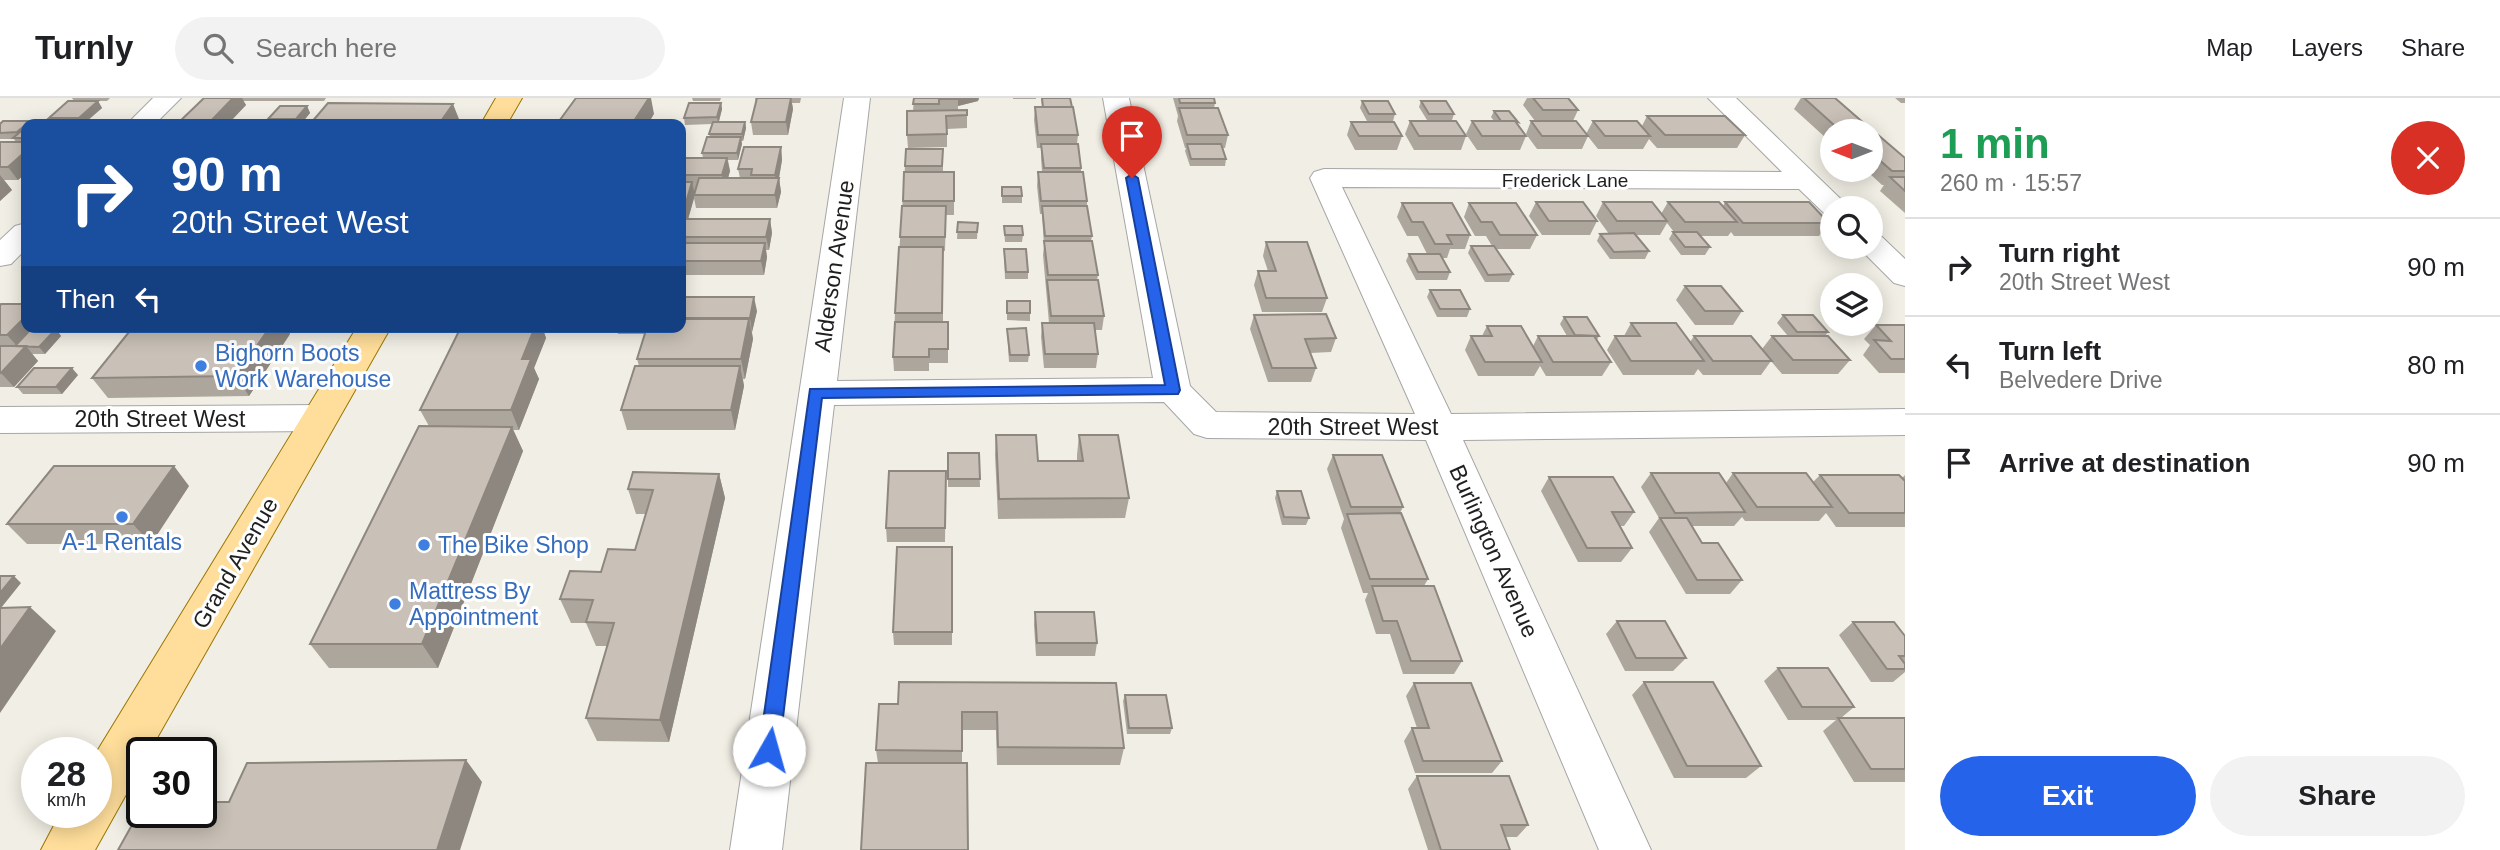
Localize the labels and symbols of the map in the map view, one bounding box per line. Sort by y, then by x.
pin [1102,106,1162,178]
north arrow [1820,119,1883,182]
street label: Frederick Lane [1502,170,1628,191]
street label: Alderson Avenue [809,178,859,354]
place label: Bighorn Boots Work Warehouse [215,340,391,392]
marker: Bighorn Boots Work Warehouse [193,358,209,374]
street label: 20th Street West [75,406,246,432]
street label: 20th Street West [1268,414,1439,440]
street label: Burlington Avenue [1444,461,1544,641]
street label: Grand Avenue [187,493,283,633]
marker: A-1 Rentals [114,509,130,525]
place label: A-1 Rentals [62,529,182,555]
place label: The Bike Shop [438,532,589,558]
marker: The Bike Shop [416,537,432,553]
place label: Mattress By Appointment [409,578,539,630]
marker: Mattress By Appointment [387,596,403,612]
position arrow [732,713,806,787]
speed limit sign: 30 [126,737,217,828]

